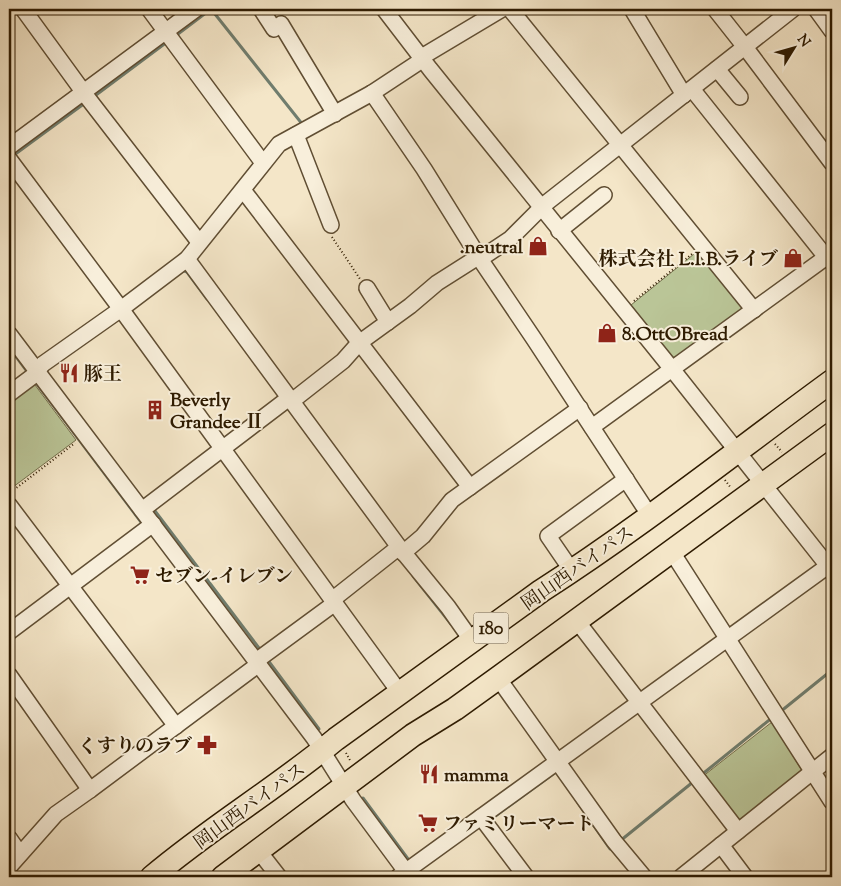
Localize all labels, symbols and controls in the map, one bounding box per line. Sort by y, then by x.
north arrow [768,22,818,72]
text: N [791,31,814,52]
place label: .neutral [460,235,524,262]
shop icon: .neutral [527,235,549,257]
place label: 株式会社 L.I.B.ライブ [599,247,778,274]
shop icon: 株式会社 L.I.B.ライブ [782,247,804,269]
shop icon: 8.OttOBread [596,322,618,344]
place label: 8.OttOBread [622,322,728,349]
restaurant icon: 豚王 [58,362,80,384]
place label: 豚王 [84,362,122,389]
place label: Beverly Grandee Ⅱ [170,388,264,437]
building icon: Beverly Grandee Ⅱ [144,399,166,421]
street label: 岡山西バイパス [516,520,640,618]
supermarket icon: セブン-イレブン [129,564,151,586]
place label: セブン-イレブン [155,564,293,591]
road number: 180 [474,612,508,644]
place label: くすりのラブ [78,734,192,761]
pharmacy icon: くすりのラブ [196,734,218,756]
street label: 岡山西バイパス [189,757,312,857]
restaurant icon: mamma [418,763,440,785]
place label: mamma [444,763,509,790]
supermarket icon: ファミリーマート [417,812,439,834]
place label: ファミリーマート [443,812,595,839]

